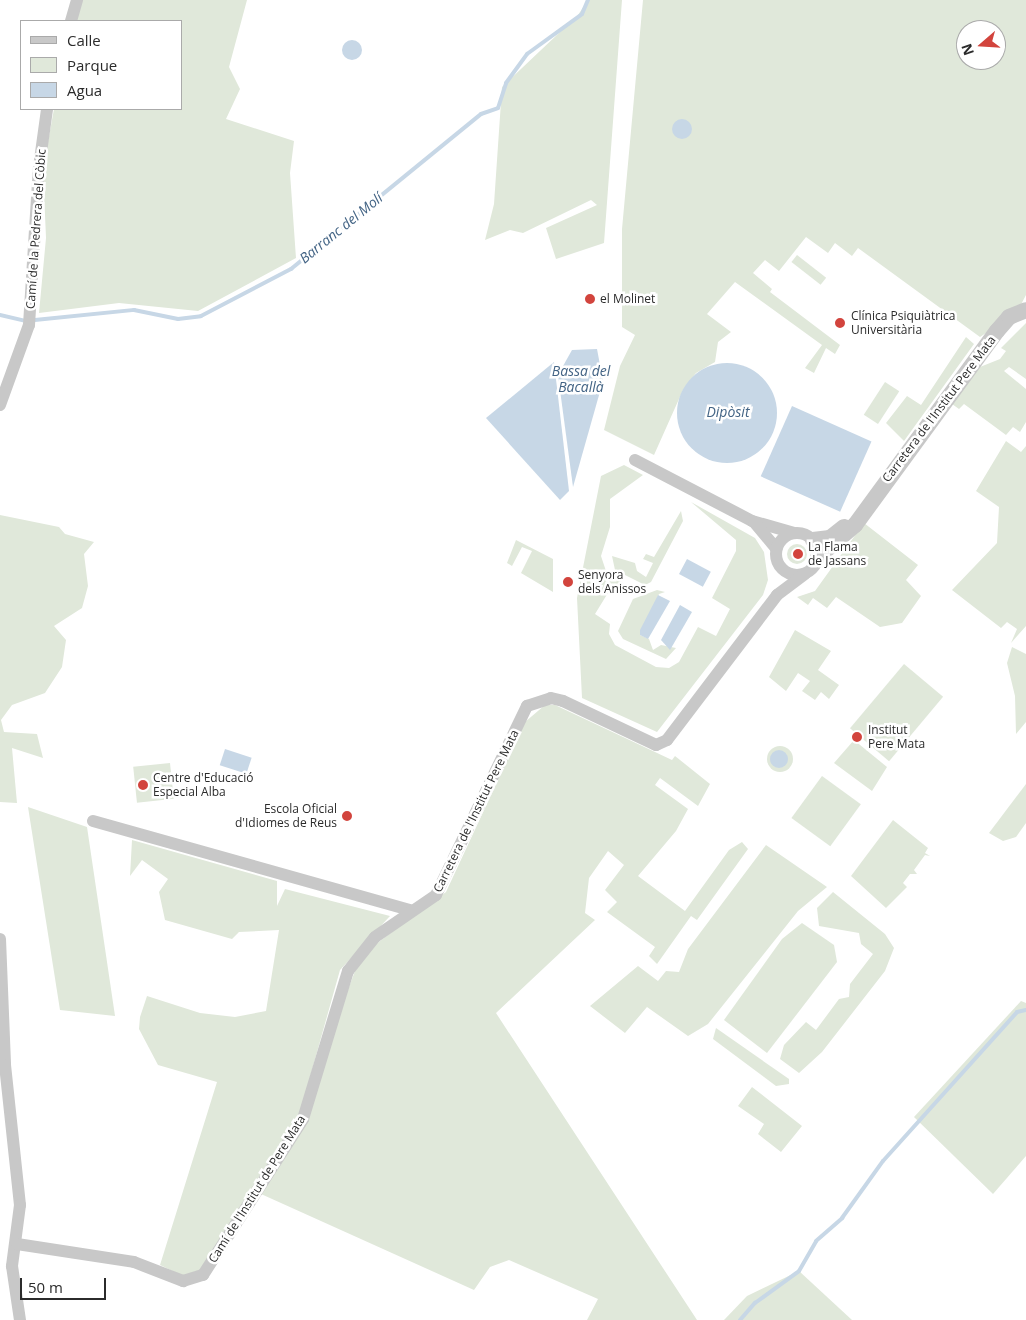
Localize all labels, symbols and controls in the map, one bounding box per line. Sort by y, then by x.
legend [20,20,182,110]
north arrow [956,20,1006,70]
text: Calle [67,30,101,50]
text: N [956,41,978,58]
text: Parque [67,55,117,75]
text: Agua [67,80,102,100]
street label: Camí de la Pedrera del Còbic [23,149,49,309]
water label: Barranc del Molí [296,189,386,267]
place label: el Molinet [600,292,655,306]
marker: el Molinet [584,293,596,305]
place label: Clínica Psiquiàtrica Universitària [851,309,956,337]
marker: Clínica Psiquiàtrica Universitària [833,316,847,330]
street label: Carretera de l'Institut Pere Mata [879,333,999,485]
water label: Bassa del Bacallà [552,363,610,396]
water label: Dipòsit [706,404,750,420]
place label: La Flama de Jassans [808,540,866,568]
marker: La Flama de Jassans [792,548,804,560]
place label: Senyora dels Anissos [578,568,646,596]
marker: Senyora dels Anissos [562,576,574,588]
place label: Institut Pere Mata [868,723,925,751]
street label: Carretera de l'Institut Pere Mata [430,727,522,895]
marker: Institut Pere Mata [850,730,864,744]
place label: Centre d'Educació Especial Alba [153,771,253,799]
marker: Centre d'Educació Especial Alba [137,779,149,791]
place label: Escola Oficial d'Idiomes de Reus [235,802,337,830]
marker: Escola Oficial d'Idiomes de Reus [341,810,353,822]
street label: Camí de l'Institut de Pere Mata [205,1112,309,1266]
scale bar [22,1268,109,1300]
text: 50 m [28,1277,63,1297]

